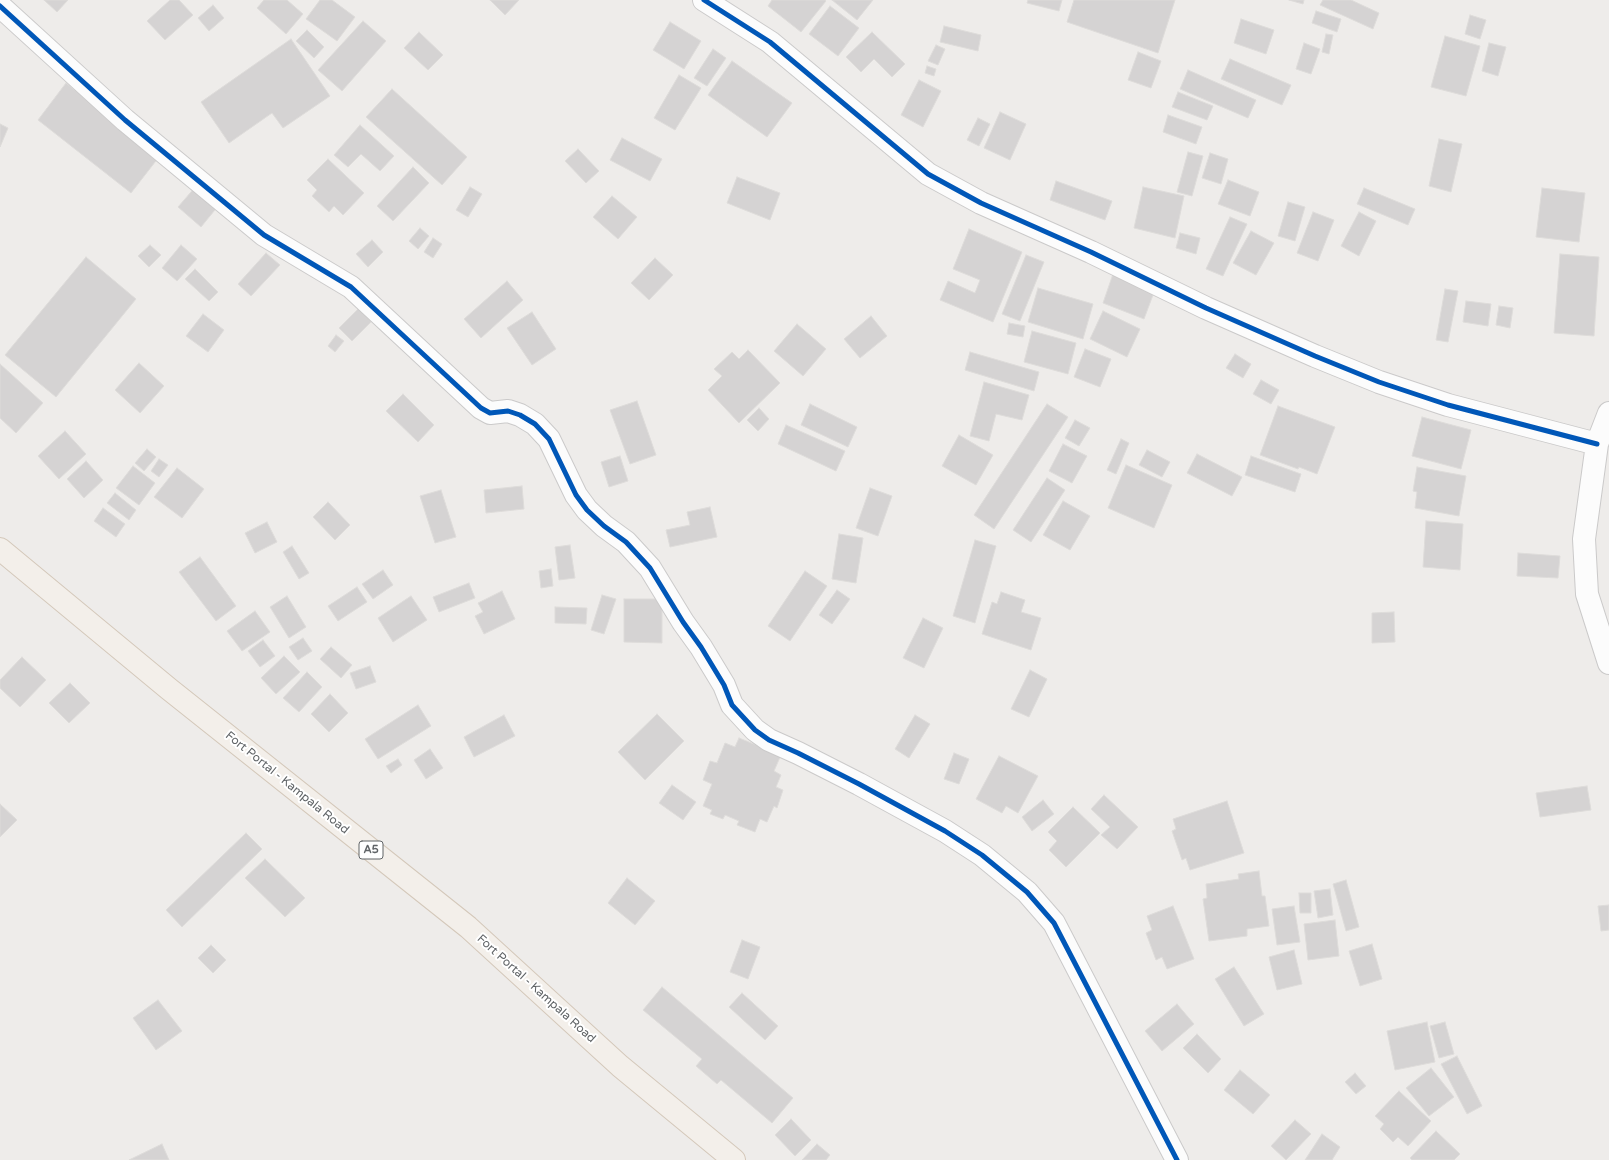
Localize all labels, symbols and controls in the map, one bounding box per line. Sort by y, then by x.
street label: Fort Portal - Kampala Road [222,729,352,837]
road number: A5 [359,841,383,859]
street label: Fort Portal - Kampala Road [474,932,598,1046]

